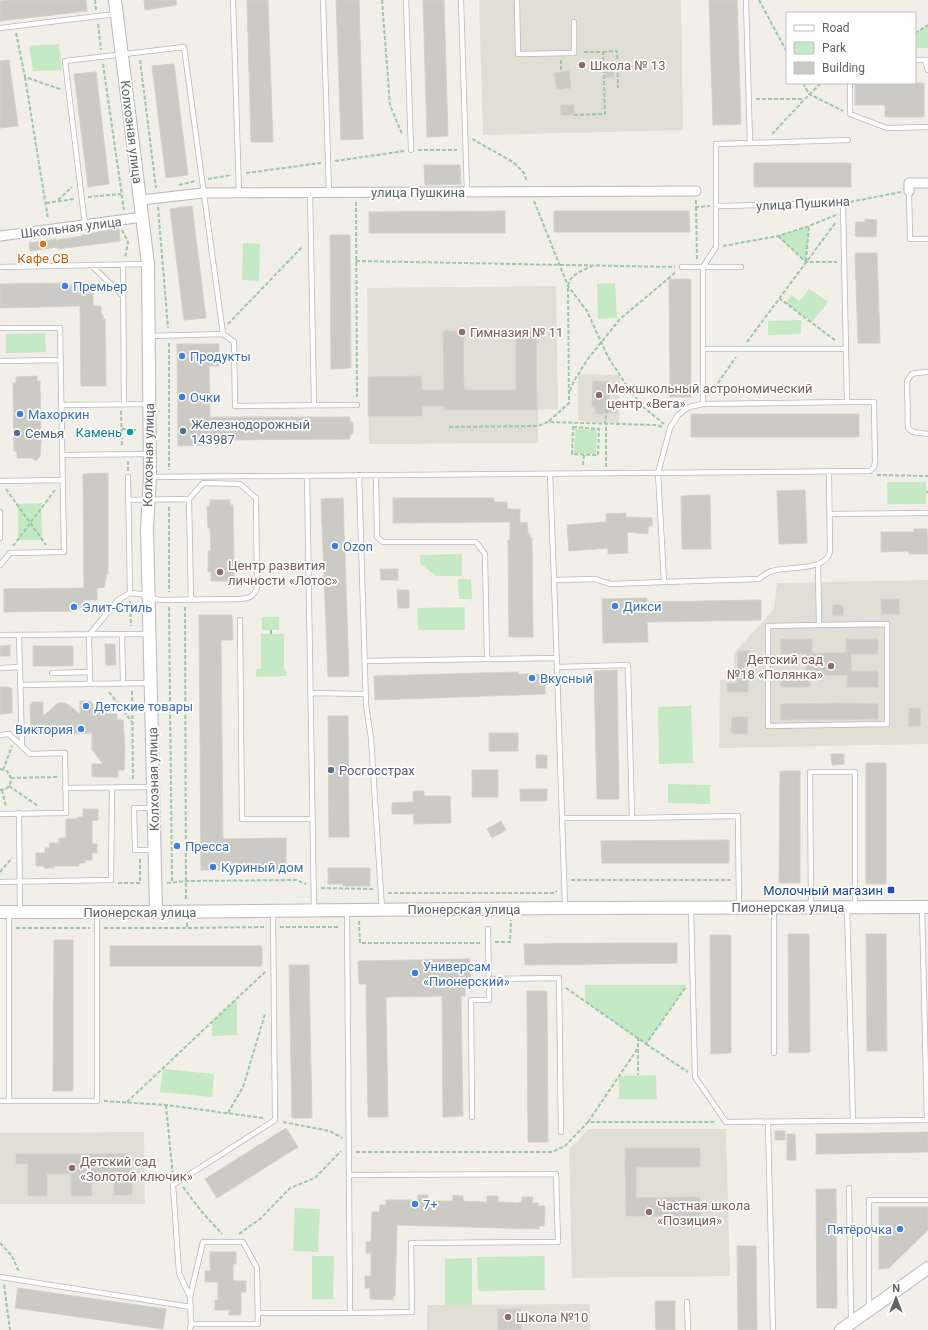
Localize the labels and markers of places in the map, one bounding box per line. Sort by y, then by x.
place label: Школа № 13 [590,58,665,73]
marker: Школа № 13 [577,60,587,70]
marker: Кафе СВ [38,239,48,249]
place label: Кафе СВ [17,251,69,266]
place label: Премьер [73,279,127,294]
marker: Премьер [60,281,70,291]
place label: Гимназия № 11 [470,325,563,340]
marker: Гимназия № 11 [457,327,467,337]
place label: Продукты [190,349,251,364]
marker: Продукты [177,351,187,361]
place label: Межшкольный астрономический центр «Вега» [607,381,813,411]
place label: Очки [190,390,221,405]
marker: Межшкольный астрономический центр «Вега» [594,390,604,400]
marker: Очки [177,392,187,402]
place label: Махоркин [28,407,89,422]
marker: Махоркин [15,409,25,419]
place label: Железнодорожный 143987 [191,417,310,447]
place label: Камень [75,425,122,440]
place label: Семья [25,426,64,441]
marker: Железнодорожный 143987 [178,426,188,436]
marker: Камень [125,427,135,437]
marker: Семья [12,428,22,438]
place label: Ozon [343,539,373,554]
marker: Ozon [330,541,340,551]
place label: Центр развития личности «Лотос» [228,558,338,588]
marker: Центр развития личности «Лотос» [215,567,225,577]
place label: Дикси [623,599,662,614]
place label: Элит-Cтиль [82,600,152,615]
marker: Дикси [610,601,620,611]
marker: Элит-Cтиль [69,602,79,612]
place label: Детский сад №18 «Полянка» [727,652,823,682]
marker: Детский сад №18 «Полянка» [826,661,836,671]
place label: Вкусный [540,671,593,686]
marker: Вкусный [527,673,537,683]
place label: Детские товары [94,699,193,714]
marker: Детские товары [81,701,91,711]
place label: Виктория [15,722,73,737]
marker: Виктория [76,724,86,734]
place label: Росгосстрах [339,763,415,778]
marker: Росгосстрах [326,765,336,775]
place label: Пресса [185,839,229,854]
marker: Пресса [172,841,182,851]
place label: Куриный дом [221,860,303,875]
marker: Куриный дом [208,862,218,872]
place label: Молочный магазин [763,883,883,898]
marker: Молочный магазин [886,885,896,895]
place label: Универсам «Пионерский» [423,959,510,989]
marker: Универсам «Пионерский» [410,968,420,978]
place label: Детский сад «Золотой ключик» [80,1154,193,1184]
marker: Детский сад «Золотой ключик» [67,1163,77,1173]
place label: 7+ [423,1197,438,1212]
place label: Частная школа «Позиция» [657,1198,750,1228]
marker: 7+ [410,1199,420,1209]
marker: Частная школа «Позиция» [644,1207,654,1217]
place label: Пятёрочка [827,1222,892,1237]
marker: Пятёрочка [895,1224,905,1234]
place label: Школа №10 [516,1310,588,1325]
marker: Школа №10 [503,1312,513,1322]

